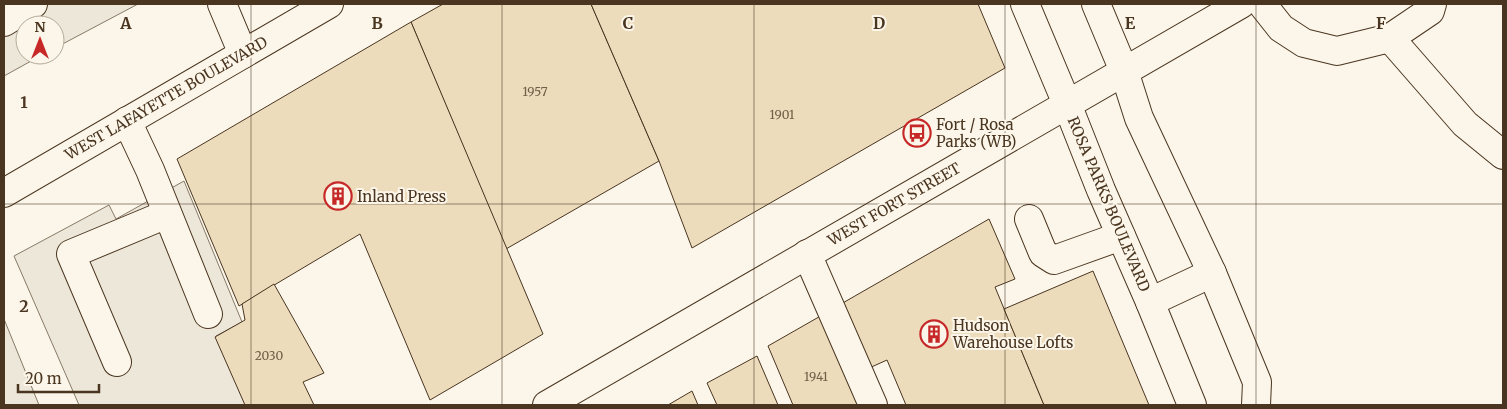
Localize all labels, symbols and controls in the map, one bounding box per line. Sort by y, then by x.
text: A [119,13,132,33]
text: B [371,13,383,33]
text: C [623,13,633,33]
text: D [873,13,885,33]
text: E [1125,13,1136,33]
text: F [1376,13,1386,33]
north arrow [15,15,65,65]
text: N [34,18,46,36]
street label: WEST LAFAYETTE BOULEVARD [60,32,271,164]
house number: 1957 [522,84,548,99]
text: 1 [20,92,28,112]
house number: 1901 [770,107,795,122]
street label: ROSA PARKS BOULEVARD [1063,114,1155,294]
place label: Fort / Rosa Parks (WB) [936,115,1017,151]
bus stop icon: Fort / Rosa Parks (WB) [902,118,932,148]
street label: WEST FORT STREET [823,158,964,250]
building icon: Inland Press [323,181,353,211]
place label: Inland Press [357,187,446,206]
text: 2 [19,296,29,316]
place label: Hudson Warehouse Lofts [952,316,1073,352]
building icon: Hudson Warehouse Lofts [919,319,949,349]
house number: 2030 [255,348,284,363]
scale bar [18,362,99,394]
text: 20 m [25,369,62,388]
house number: 1941 [804,369,828,384]

